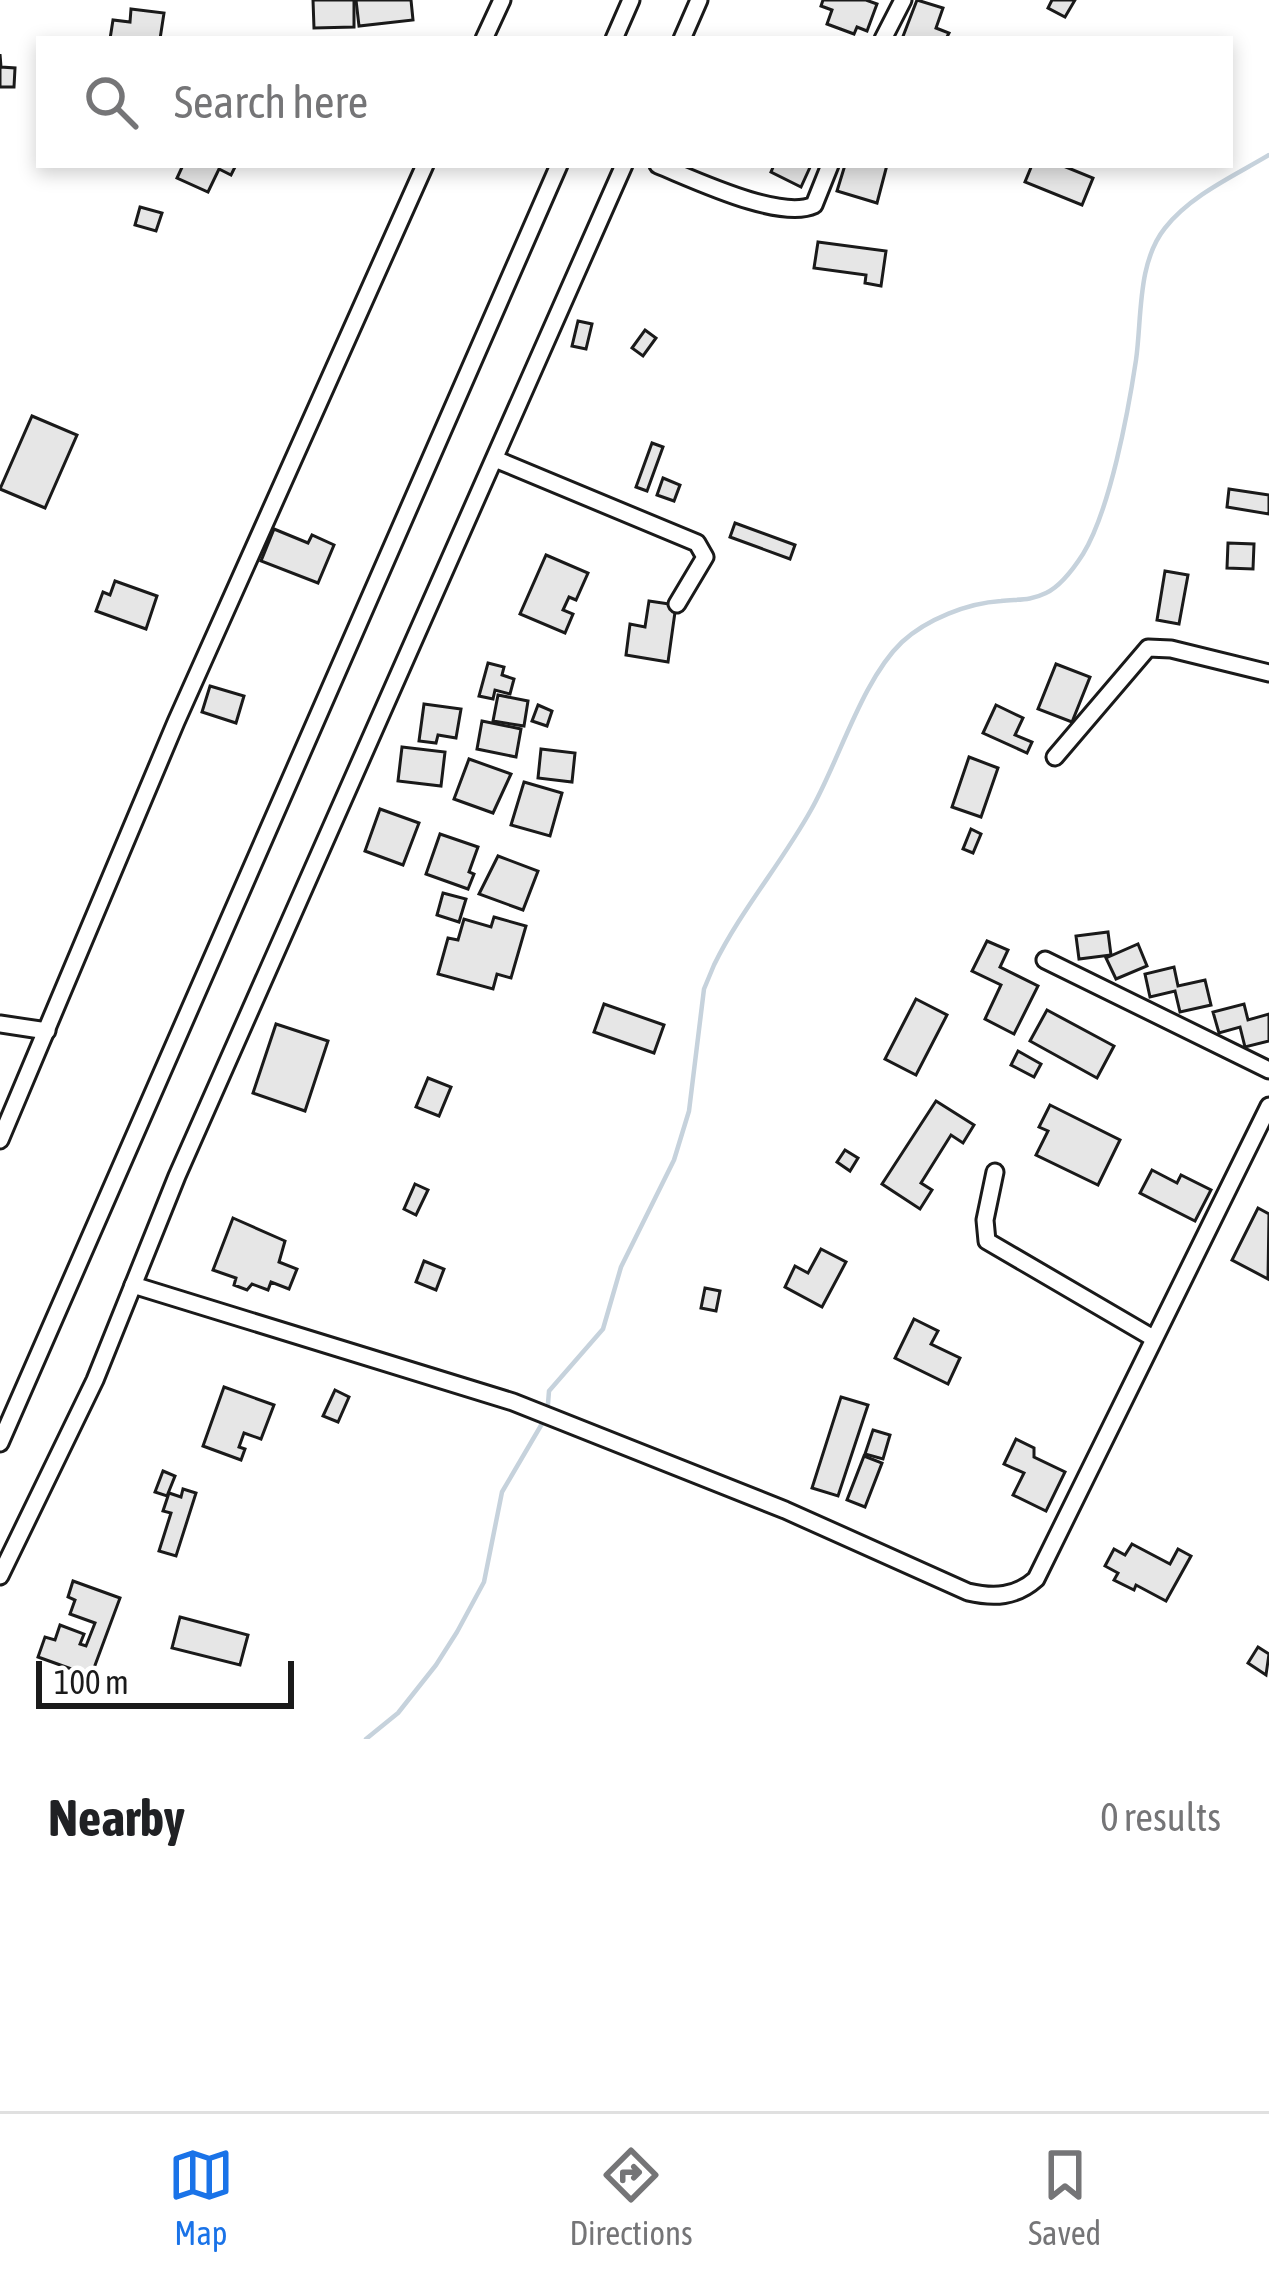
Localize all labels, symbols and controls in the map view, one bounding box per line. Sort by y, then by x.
search box [36,36,1233,168]
icon: search [78,69,144,135]
text: Search here [174,76,368,128]
scale bar [36,1655,294,1708]
text: 100 m [54,1663,129,1701]
text: Nearby [48,1788,185,1847]
text: 0 results [1100,1795,1221,1839]
tab: Map [168,2142,234,2252]
tab: Directions [569,2142,693,2252]
tab: Saved [1028,2142,1101,2252]

